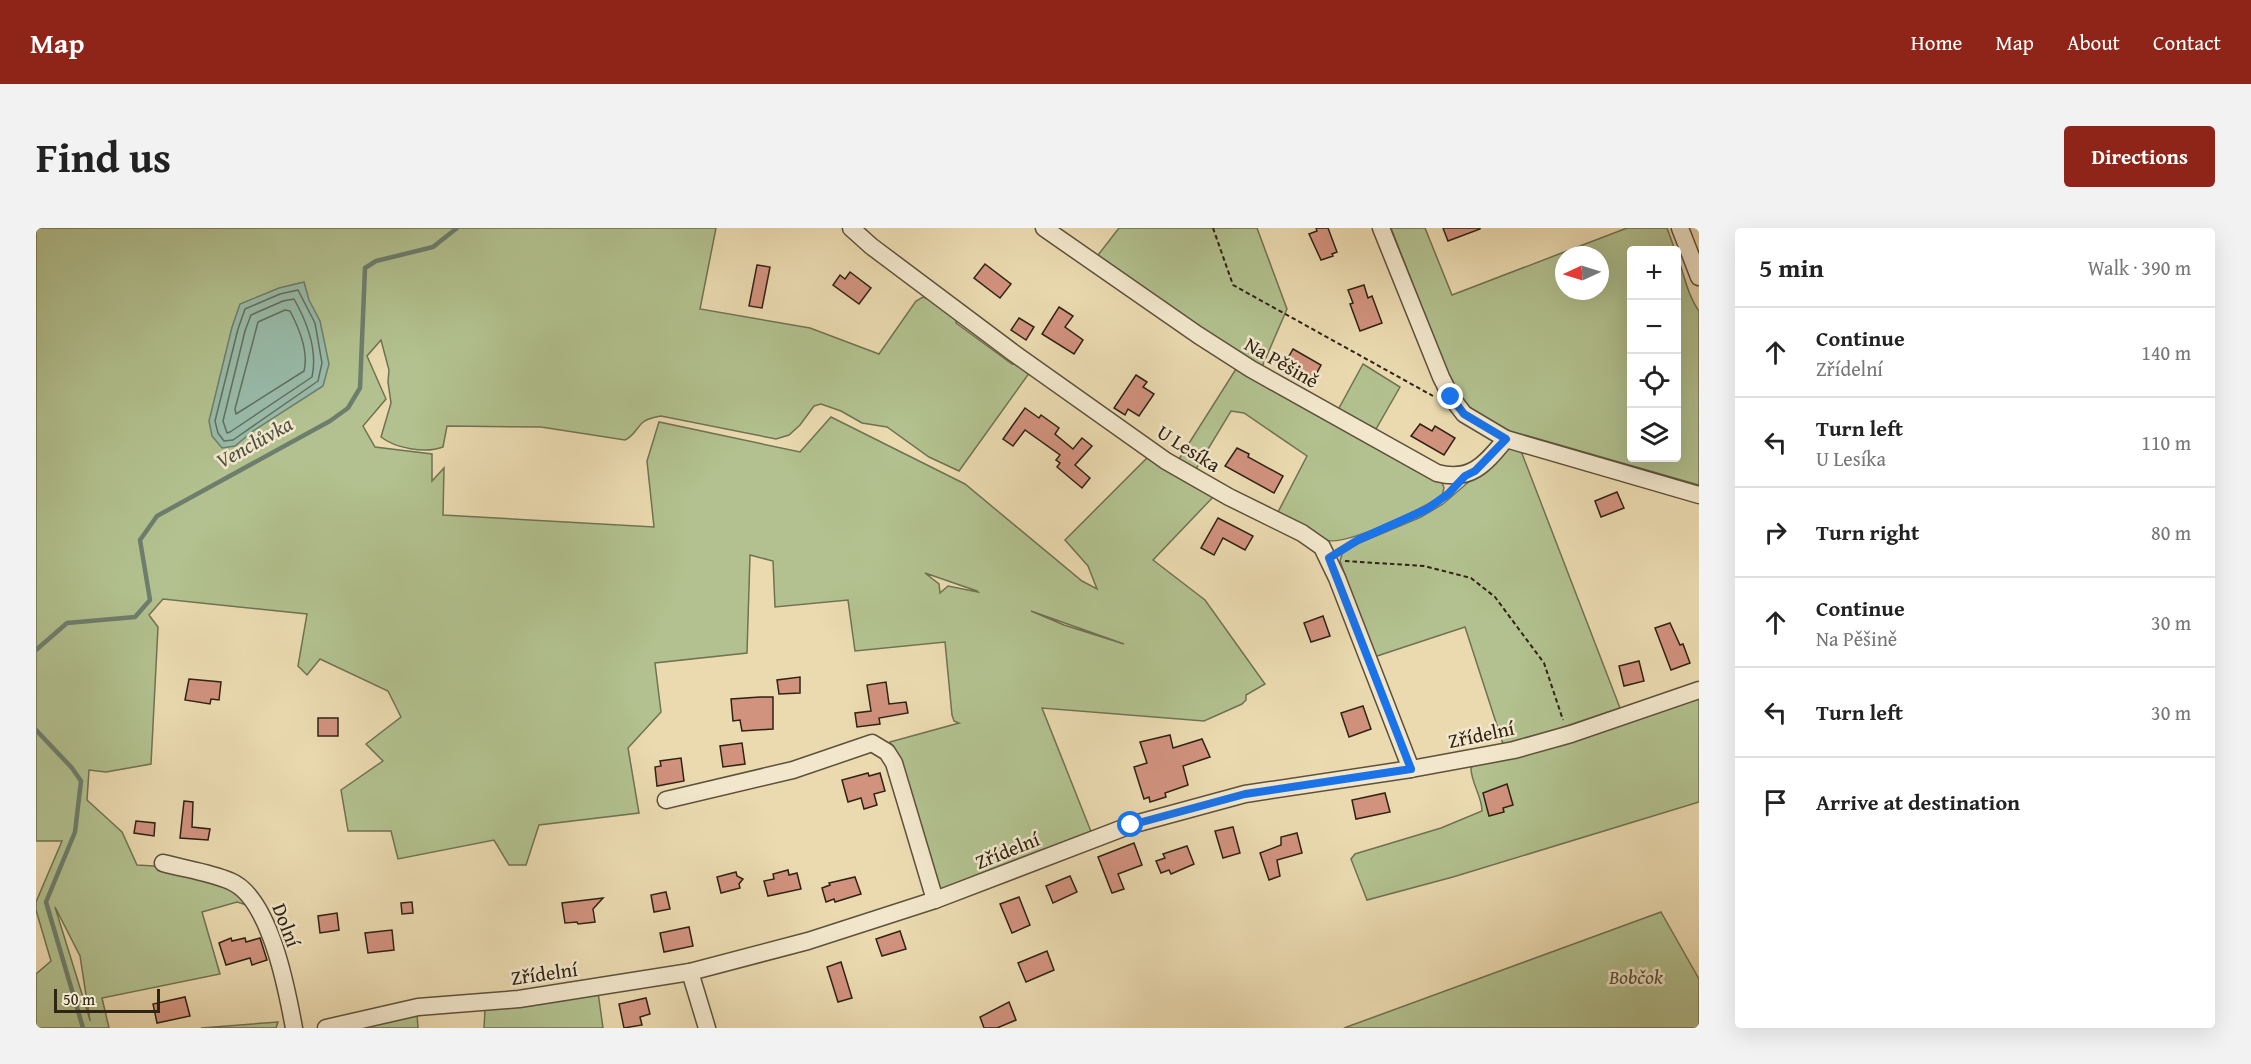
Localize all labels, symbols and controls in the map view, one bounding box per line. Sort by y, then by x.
text: Map [30,22,84,63]
text: Home [1911,27,1962,58]
text: Map [1995,27,2034,58]
text: About [2067,27,2120,58]
text: Contact [2153,27,2221,58]
text: Find us [36,126,171,187]
button: Directions [2064,126,2215,187]
north arrow [1555,246,1609,300]
map controls [1627,246,1681,462]
button: + [1627,246,1681,300]
text: 5 min [1759,248,1824,287]
text: Walk · 390 m [2088,253,2191,282]
button: − [1627,300,1681,354]
text: Continue [1816,322,1905,354]
street label: Na Pěšině [1240,329,1324,395]
icon: ahead [1759,336,1792,369]
text: 140 m [2141,338,2191,367]
button: locate [1627,354,1681,408]
text: Zřídelní [1816,354,1883,383]
route end [1437,383,1463,409]
water label: Venclůvka [210,408,298,476]
button: layers [1627,408,1681,462]
text: Turn left [1816,412,1903,444]
street label: U Lesíka [1152,417,1227,479]
icon: left [1759,426,1792,459]
text: 110 m [2141,428,2191,457]
text: U Lesíka [1816,444,1886,473]
icon: right [1759,516,1792,549]
text: Turn right [1816,516,1919,548]
text: 80 m [2151,518,2191,547]
text: Continue [1816,592,1905,624]
icon: ahead [1759,606,1792,639]
text: 30 m [2151,608,2191,637]
text: Na Pěšině [1816,624,1897,653]
icon: left [1759,696,1792,729]
text: Turn left [1816,696,1903,728]
text: 30 m [2151,698,2191,727]
street label: Zřídelní [1445,713,1517,755]
icon: arrive [1759,786,1792,819]
text: Arrive at destination [1816,786,2020,818]
route start [1117,811,1143,837]
street label: Zřídelní [971,824,1044,876]
street label: Dolní [265,899,309,951]
street label: Zřídelní [509,954,580,992]
park label: Bobčok [1608,962,1664,991]
scale bar [54,986,160,1014]
text: 50 m [63,987,95,1011]

